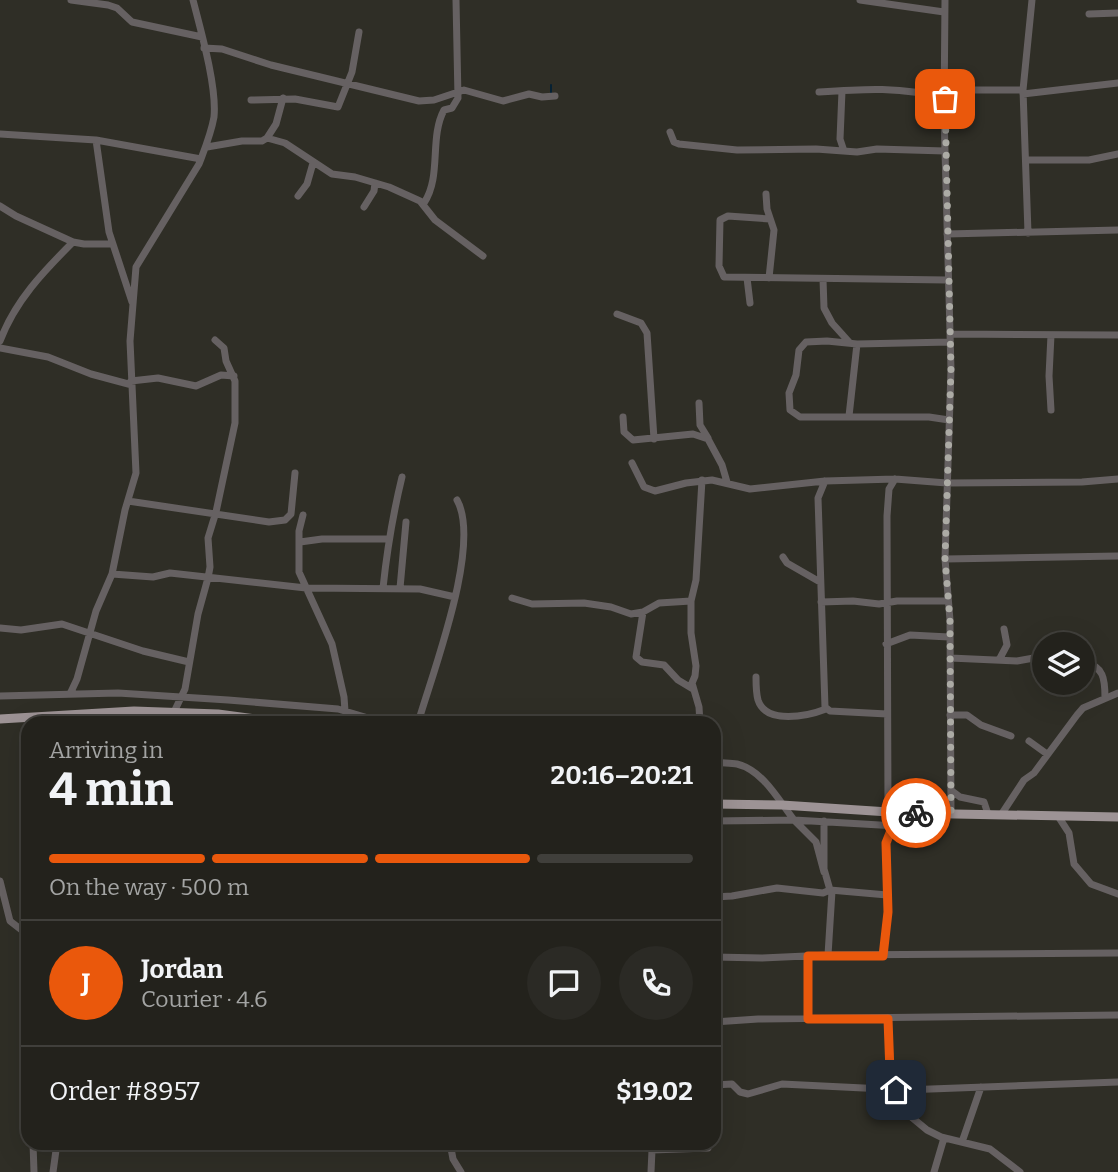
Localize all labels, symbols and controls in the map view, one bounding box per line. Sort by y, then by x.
pin [915,69,975,129]
icon: bag [926,80,964,118]
map controls [1032,632,1095,695]
button: layers [1032,632,1095,695]
text: Arriving in [49,736,163,764]
text: 20:16–20:21 [551,760,693,791]
text: 4 min [49,762,173,817]
courier [881,778,951,848]
icon: bike [897,794,935,832]
text: On the way · 500 m [49,873,249,901]
button: chat [527,946,601,1020]
button: phone [619,946,693,1020]
text: Jordan [141,954,223,985]
text: J [82,968,90,999]
text: Courier · 4.6 [141,985,268,1013]
pin [866,1060,926,1120]
icon: home [877,1071,915,1109]
text: Order #8957 [49,1076,200,1107]
text: $19.02 [616,1076,693,1107]

